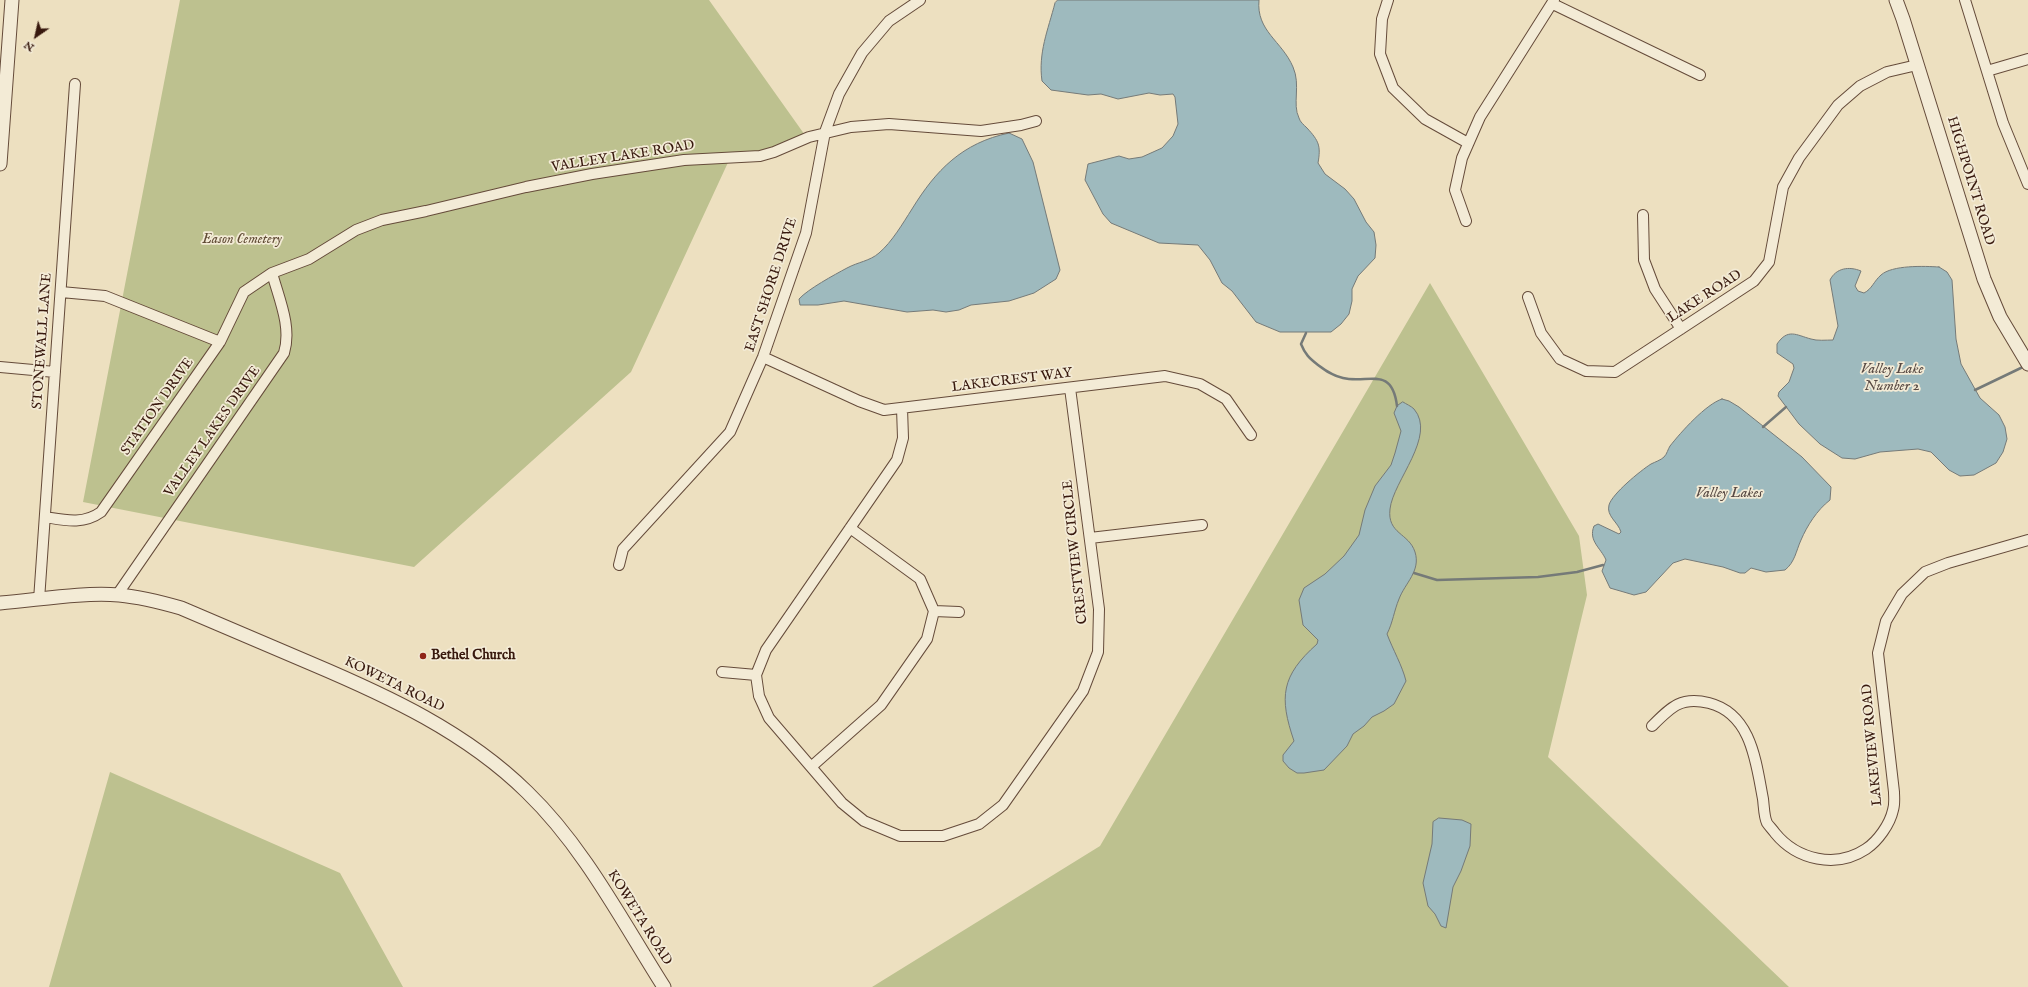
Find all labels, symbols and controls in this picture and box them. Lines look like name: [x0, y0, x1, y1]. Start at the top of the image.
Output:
north arrow: [16, 16, 56, 56]
text: N: [21, 37, 37, 54]
street label: HIGHPOINT ROAD: [1942, 114, 1998, 248]
street label: VALLEY LAKE ROAD: [550, 137, 696, 177]
street label: EAST SHORE DRIVE: [742, 216, 802, 354]
park label: Eason Cemetery: [202, 232, 282, 248]
street label: LAKE ROAD: [1665, 267, 1745, 327]
street label: STONEWALL LANE: [30, 272, 56, 410]
street label: STATION DRIVE: [118, 355, 198, 459]
water label: Valley Lake Number 2: [1861, 361, 1923, 396]
street label: VALLEY LAKES DRIVE: [161, 363, 265, 501]
street label: LAKECREST WAY: [951, 365, 1073, 397]
street label: CRESTVIEW CIRCLE: [1060, 479, 1092, 625]
water label: Valley Lakes: [1695, 485, 1763, 503]
place label: Bethel Church: [431, 648, 515, 664]
marker: Bethel Church: [418, 651, 428, 661]
street label: KOWETA ROAD: [341, 654, 447, 716]
street label: LAKEVIEW ROAD: [1859, 683, 1887, 807]
street label: KOWETA ROAD: [603, 867, 675, 969]

